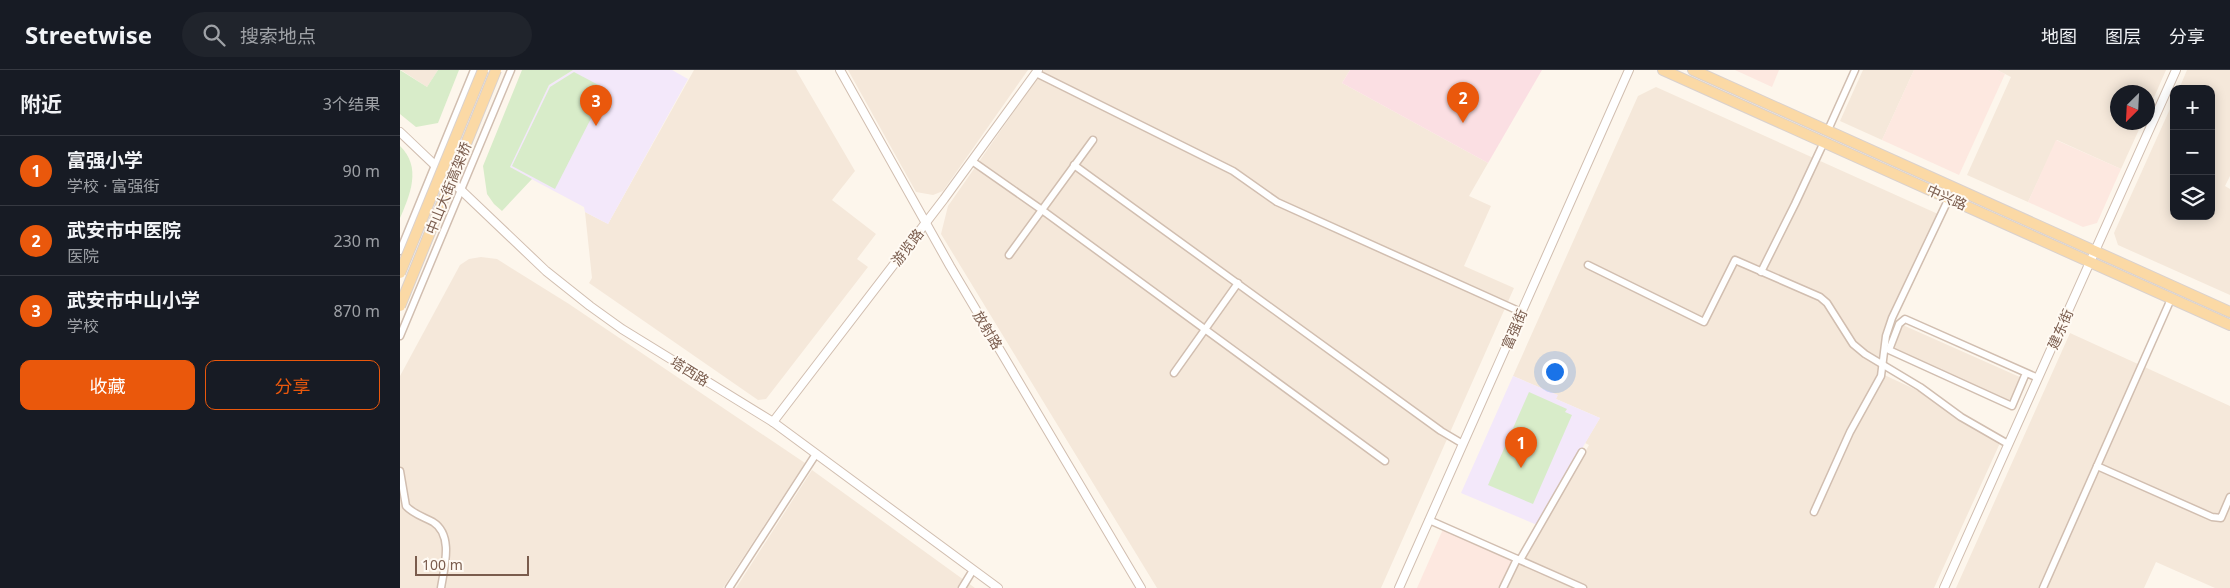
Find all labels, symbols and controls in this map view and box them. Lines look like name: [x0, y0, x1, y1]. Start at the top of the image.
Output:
search box: [182, 12, 532, 57]
text: Streetwise: [25, 18, 152, 51]
icon: search: [200, 21, 228, 49]
text: 搜索地点: [240, 23, 316, 49]
text: 地图: [2041, 24, 2077, 48]
text: 图层: [2105, 24, 2141, 48]
text: 分享: [2169, 24, 2205, 48]
pin: 2: [1447, 82, 1479, 123]
pin: 3: [580, 85, 612, 126]
north arrow: [2110, 85, 2155, 130]
map controls: [2170, 85, 2215, 220]
button: +: [2170, 85, 2215, 130]
text: 附近: [20, 90, 62, 118]
text: 3个结果: [323, 93, 380, 115]
button: −: [2170, 130, 2215, 175]
street label: 中山大街高架桥: [421, 139, 475, 237]
text: 富强小学: [67, 147, 143, 173]
text: 1: [31, 160, 41, 182]
text: 90 m: [343, 160, 380, 182]
text: 学校 · 富强街: [67, 175, 160, 197]
button: layers: [2170, 175, 2215, 220]
street label: 中兴路: [1924, 180, 1970, 214]
text: 武安市中医院: [67, 217, 181, 243]
street label: 游览路: [887, 225, 927, 269]
text: 2: [31, 230, 41, 252]
text: 230 m: [333, 230, 380, 252]
text: 医院: [67, 245, 99, 267]
text: 武安市中山小学: [67, 287, 200, 313]
text: 3: [31, 300, 41, 322]
text: 870 m: [333, 300, 380, 322]
street label: 富强街: [1497, 306, 1531, 352]
street label: 建东街: [2043, 306, 2077, 352]
street label: 放射路: [969, 307, 1007, 353]
text: 学校: [67, 315, 99, 337]
street label: 塔西路: [667, 352, 713, 390]
your location: [1542, 359, 1568, 385]
button: 收藏: [20, 360, 195, 410]
button: 分享: [205, 360, 380, 410]
pin: 1: [1505, 427, 1537, 468]
scale bar: [415, 553, 529, 576]
text: 100 m: [422, 555, 463, 574]

